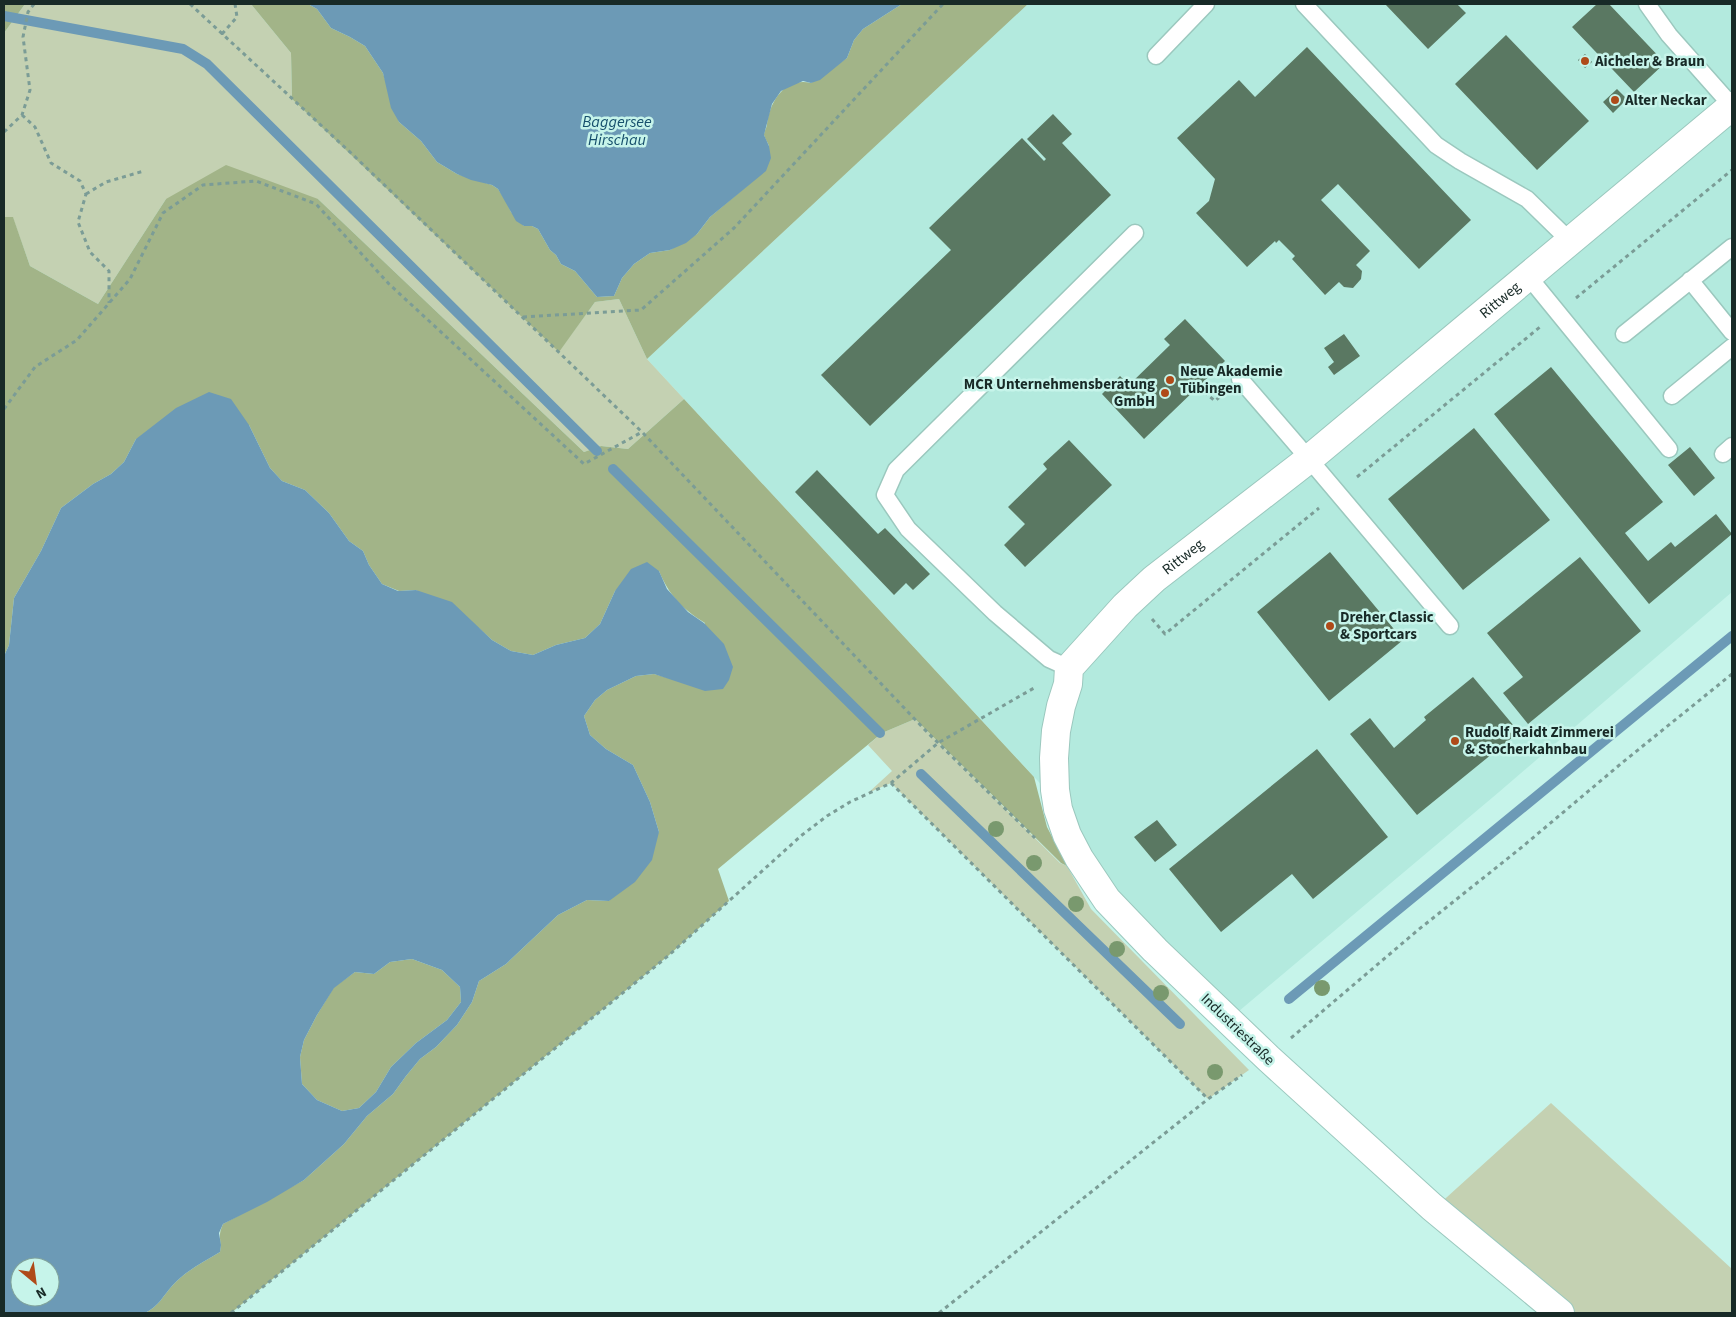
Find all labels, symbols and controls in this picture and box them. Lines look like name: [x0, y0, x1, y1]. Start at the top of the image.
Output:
place label: Aicheler & Braun: [1594, 51, 1705, 72]
marker: Aicheler & Braun: [1579, 55, 1591, 67]
place label: Alter Neckar: [1624, 90, 1707, 111]
marker: Alter Neckar: [1609, 94, 1621, 106]
water label: Baggersee Hirschau: [582, 111, 652, 151]
street label: Rittweg: [1475, 277, 1526, 323]
place label: Neue Akademie Tübingen: [1180, 361, 1283, 399]
place label: MCR Unternehmensberatung GmbH: [964, 374, 1155, 412]
marker: Neue Akademie Tübingen: [1164, 374, 1176, 386]
marker: MCR Unternehmensberatung GmbH: [1159, 387, 1171, 399]
street label: Rittweg: [1158, 534, 1209, 580]
place label: Dreher Classic & Sportcars: [1340, 607, 1434, 645]
marker: Dreher Classic & Sportcars: [1324, 620, 1336, 632]
place label: Rudolf Raidt Zimmerei & Stocherkahnbau: [1465, 722, 1614, 760]
marker: Rudolf Raidt Zimmerei & Stocherkahnbau: [1449, 735, 1461, 747]
street label: Industriestraße: [1196, 989, 1279, 1070]
north arrow: [10, 1257, 60, 1307]
text: N: [32, 1281, 50, 1303]

